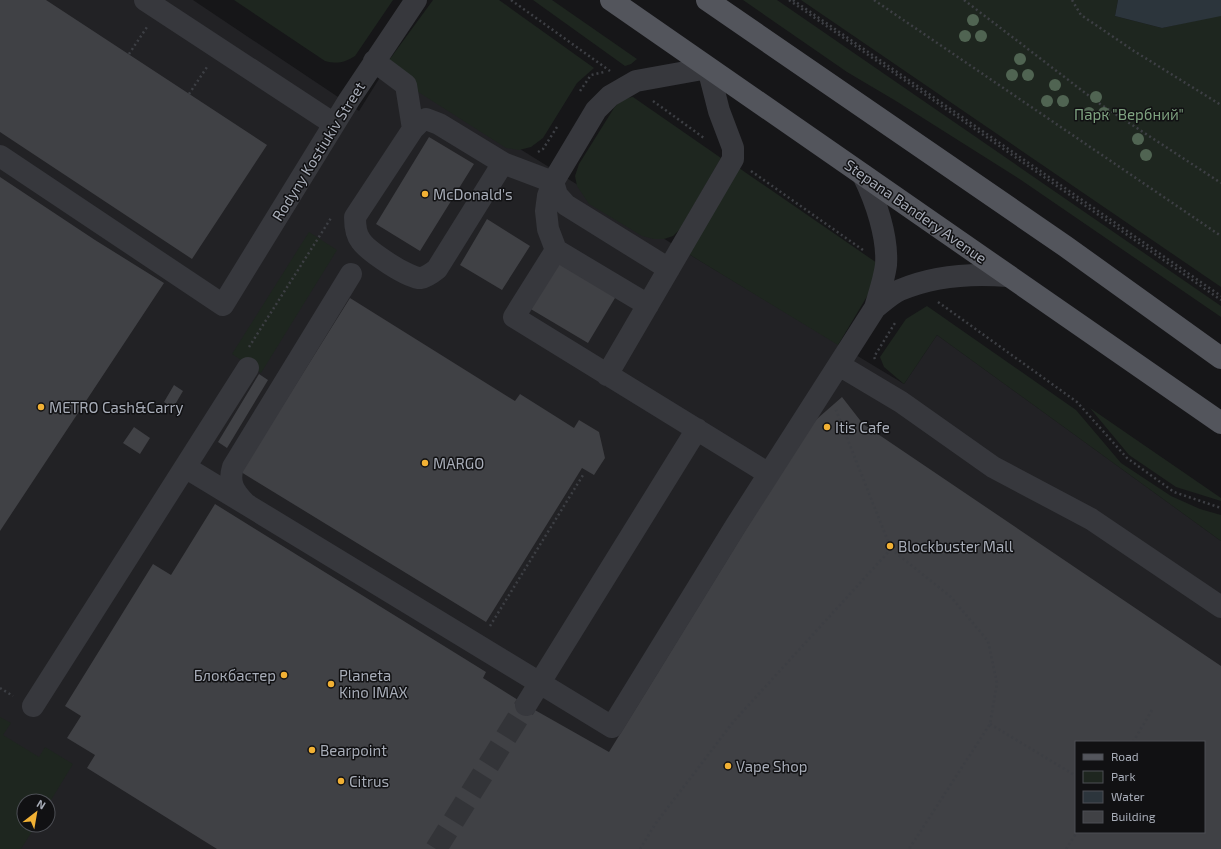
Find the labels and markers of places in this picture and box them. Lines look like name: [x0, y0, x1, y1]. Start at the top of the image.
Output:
place label: McDonald's: [433, 185, 513, 203]
marker: McDonald's: [420, 189, 430, 199]
place label: METRO Cash&Carry: [49, 398, 183, 416]
marker: METRO Cash&Carry: [36, 402, 46, 412]
place label: Itis Cafe: [835, 418, 890, 436]
marker: Itis Cafe: [822, 422, 832, 432]
place label: MARGO: [433, 454, 484, 472]
marker: MARGO: [420, 458, 430, 468]
place label: Blockbuster Mall: [898, 537, 1014, 555]
marker: Blockbuster Mall: [885, 541, 895, 551]
place label: Блокбастер: [194, 666, 276, 684]
place label: Planeta Kino IMAX: [339, 666, 408, 701]
marker: Блокбастер: [279, 670, 289, 680]
marker: Planeta Kino IMAX: [326, 679, 336, 689]
place label: Bearpoint: [320, 741, 387, 759]
marker: Bearpoint: [307, 745, 317, 755]
place label: Vape Shop: [736, 757, 807, 775]
marker: Vape Shop: [723, 761, 733, 771]
place label: Citrus: [349, 772, 389, 790]
marker: Citrus: [336, 776, 346, 786]

